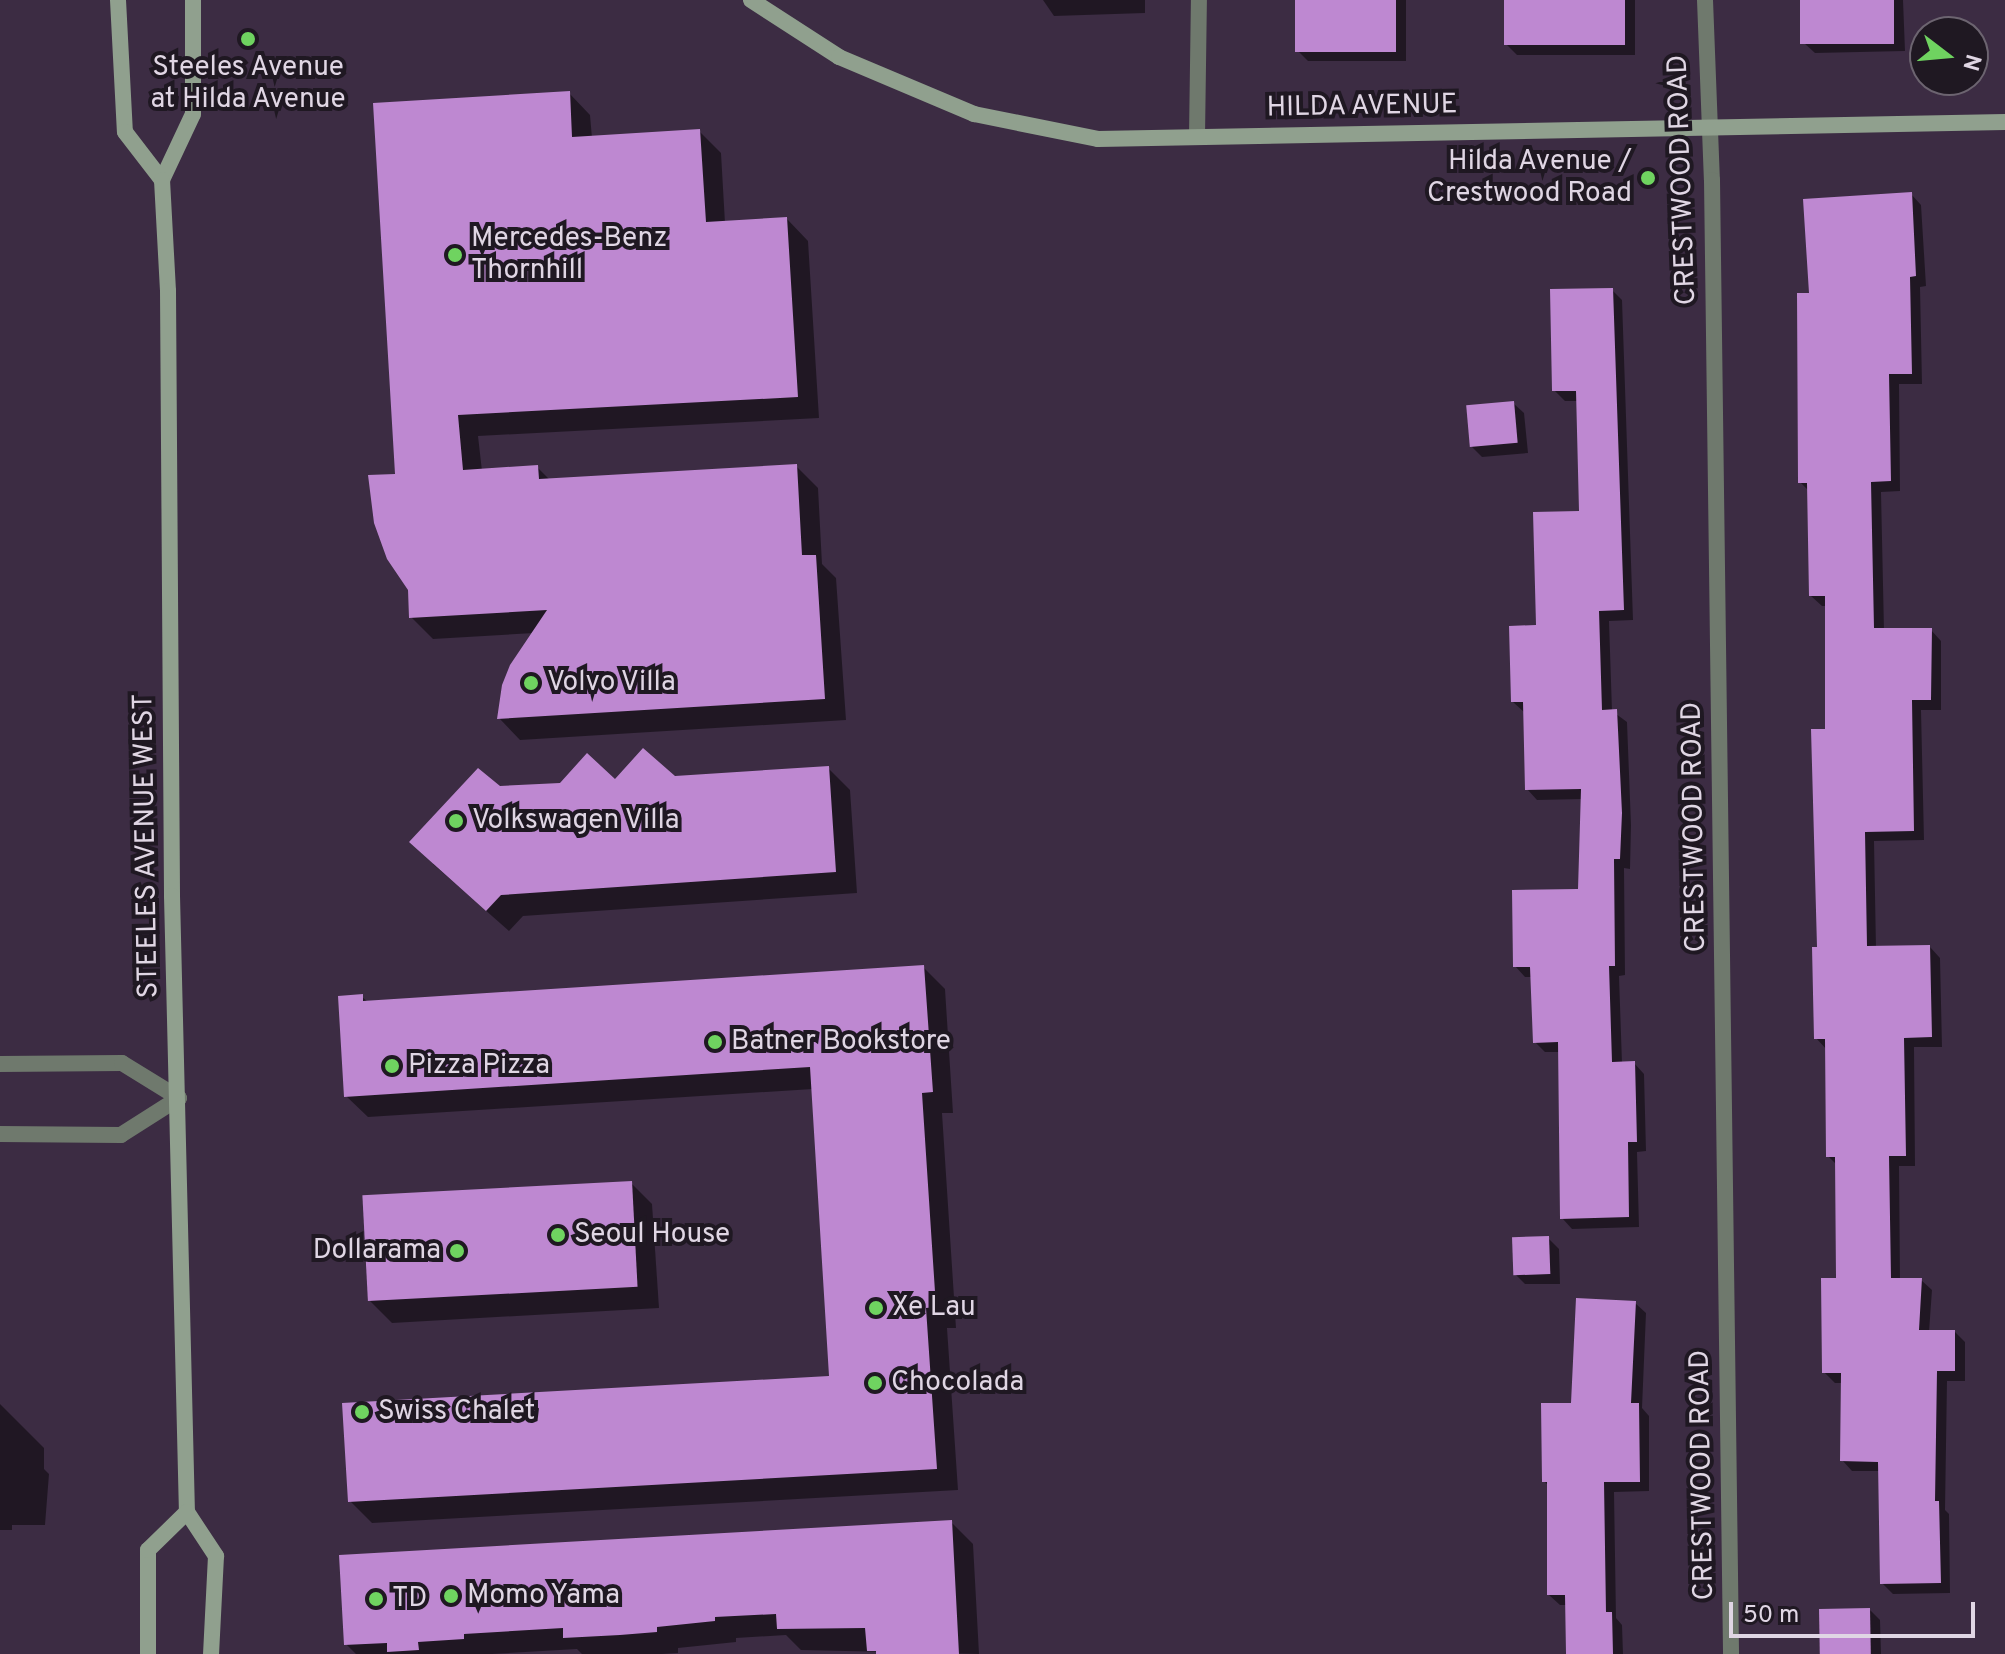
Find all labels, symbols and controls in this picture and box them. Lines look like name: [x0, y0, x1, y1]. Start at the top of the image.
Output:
north arrow: [1909, 16, 1989, 96]
marker: Steeles Avenue at Hilda Avenue: [239, 30, 257, 48]
place label: Steeles Avenue at Hilda Avenue: [150, 51, 346, 117]
text: N: [1955, 51, 1986, 74]
street label: CRESTWOOD ROAD: [1662, 54, 1704, 306]
street label: HILDA AVENUE: [1265, 89, 1459, 125]
place label: Hilda Avenue / Crestwood Road: [1427, 145, 1632, 211]
marker: Hilda Avenue / Crestwood Road: [1639, 169, 1657, 187]
place label: Mercedes-Benz Thornhill: [471, 222, 667, 288]
marker: Mercedes-Benz Thornhill: [446, 246, 464, 264]
place label: Volvo Villa: [547, 666, 677, 700]
marker: Volvo Villa: [522, 674, 540, 692]
street label: STEELES AVENUE WEST: [128, 692, 166, 1000]
street label: CRESTWOOD ROAD: [1676, 701, 1714, 953]
place label: Volkswagen Villa: [472, 804, 681, 838]
marker: Volkswagen Villa: [447, 812, 465, 830]
place label: Batner Bookstore: [731, 1025, 951, 1059]
marker: Batner Bookstore: [706, 1033, 724, 1051]
place label: Pizza Pizza: [408, 1049, 550, 1083]
marker: Pizza Pizza: [383, 1057, 401, 1075]
place label: Seoul House: [574, 1218, 730, 1252]
marker: Seoul House: [549, 1226, 567, 1244]
place label: Dollarama: [313, 1234, 441, 1268]
marker: Dollarama: [448, 1242, 466, 1260]
place label: Xe Lau: [892, 1291, 976, 1325]
marker: Xe Lau: [867, 1299, 885, 1317]
street label: CRESTWOOD ROAD: [1684, 1349, 1722, 1601]
place label: Chocolada: [891, 1366, 1024, 1400]
marker: Chocolada: [866, 1374, 884, 1392]
place label: Swiss Chalet: [378, 1395, 535, 1429]
marker: Swiss Chalet: [353, 1403, 371, 1421]
place label: Momo Yama: [467, 1579, 621, 1613]
place label: TD: [392, 1582, 427, 1616]
scale bar: [1733, 1586, 1979, 1636]
marker: Momo Yama: [442, 1587, 460, 1605]
marker: TD: [367, 1590, 385, 1608]
text: 50 m: [1743, 1601, 1799, 1631]

